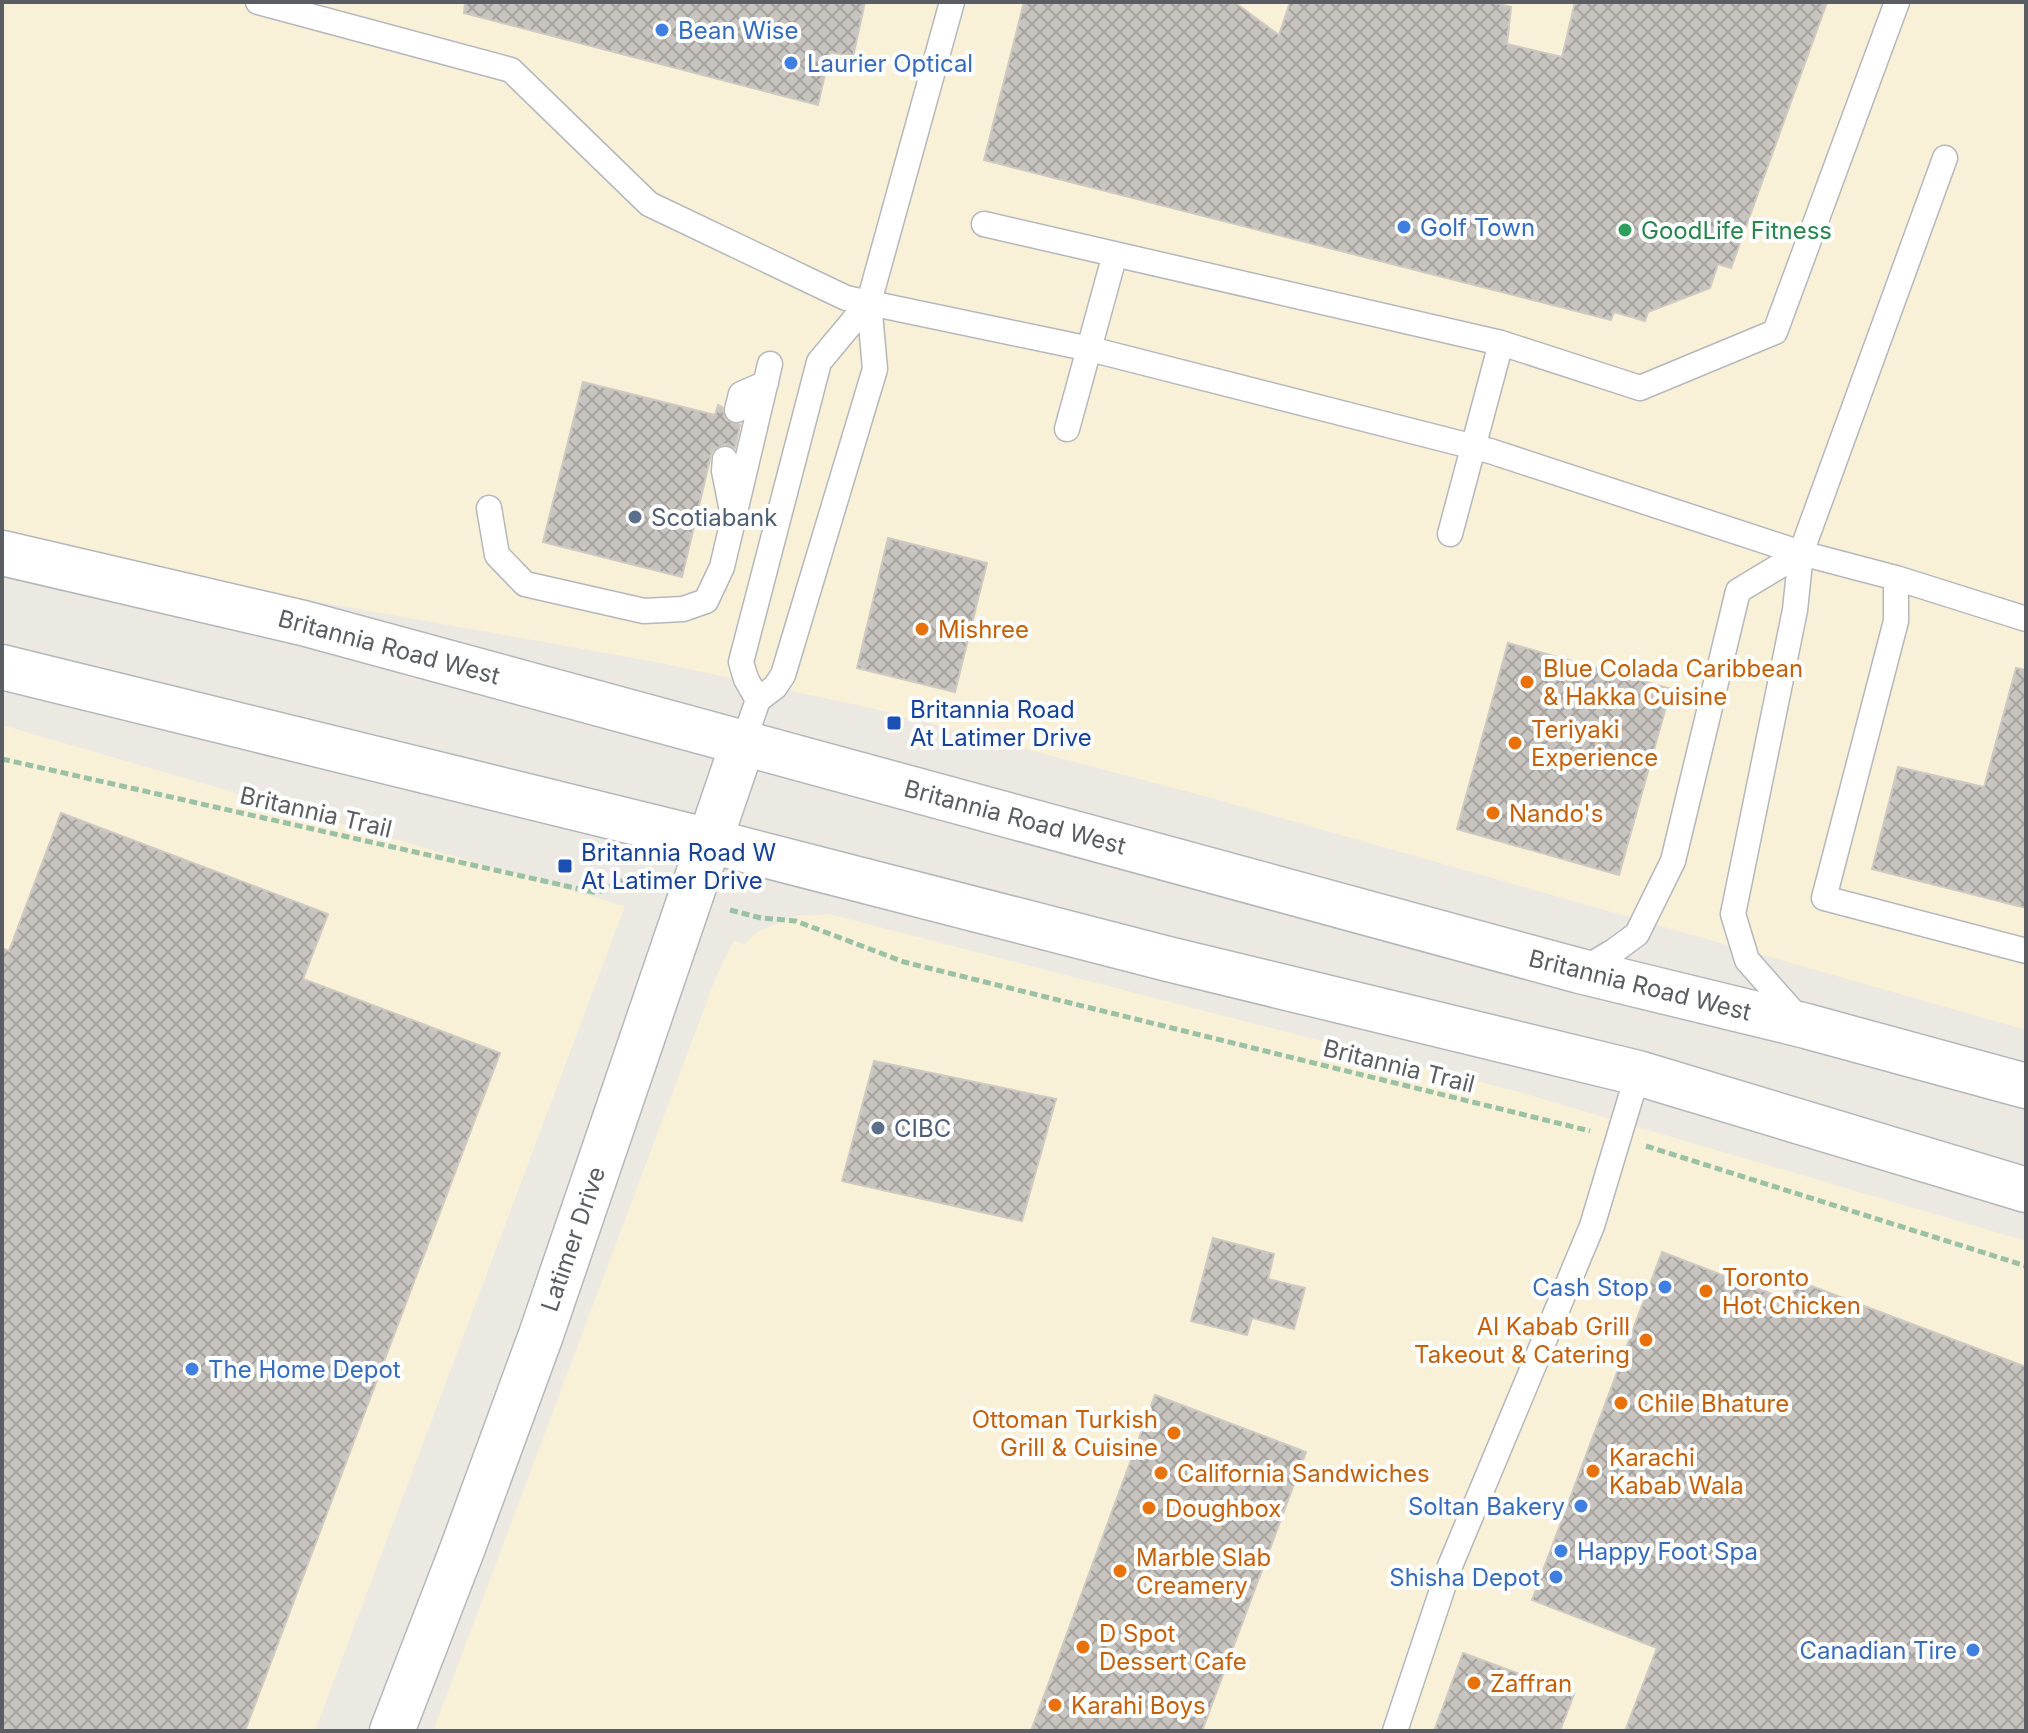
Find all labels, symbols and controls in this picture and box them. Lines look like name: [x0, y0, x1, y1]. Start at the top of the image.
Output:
place label: Bean Wise: [678, 16, 798, 45]
marker: Bean Wise: [653, 21, 671, 39]
place label: Laurier Optical: [807, 49, 973, 78]
marker: Laurier Optical: [782, 54, 800, 72]
place label: Golf Town: [1420, 213, 1535, 242]
place label: GoodLife Fitness: [1641, 216, 1832, 245]
marker: Golf Town: [1395, 218, 1413, 236]
marker: GoodLife Fitness: [1616, 221, 1634, 239]
place label: Scotiabank: [651, 503, 777, 532]
marker: Scotiabank: [626, 508, 644, 526]
street label: Britannia Road West: [275, 603, 503, 691]
place label: Mishree: [938, 615, 1029, 644]
marker: Mishree: [913, 620, 931, 638]
place label: Blue Colada Caribbean & Hakka Cuisine: [1543, 654, 1803, 711]
marker: Blue Colada Caribbean & Hakka Cuisine: [1518, 673, 1536, 691]
place label: Britannia Road At Latimer Drive: [910, 695, 1092, 752]
marker: Britannia Road At Latimer Drive: [885, 714, 903, 732]
place label: Teriyaki Experience: [1531, 715, 1658, 772]
marker: Teriyaki Experience: [1506, 734, 1524, 752]
street label: Britannia Road West: [901, 773, 1129, 861]
street label: Britannia Trail: [237, 780, 395, 844]
place label: Nando's: [1509, 799, 1603, 828]
marker: Nando's: [1484, 804, 1502, 822]
place label: Britannia Road W At Latimer Drive: [581, 838, 776, 895]
marker: Britannia Road W At Latimer Drive: [556, 857, 574, 875]
street label: Britannia Road West: [1526, 943, 1754, 1027]
street label: Britannia Trail: [1320, 1033, 1478, 1099]
place label: CIBC: [894, 1114, 951, 1143]
marker: CIBC: [869, 1119, 887, 1137]
street label: Latimer Drive: [535, 1163, 611, 1315]
place label: Toronto Hot Chicken: [1722, 1263, 1861, 1320]
place label: Cash Stop: [1532, 1273, 1649, 1302]
marker: Cash Stop: [1656, 1278, 1674, 1296]
marker: Toronto Hot Chicken: [1697, 1282, 1715, 1300]
place label: Al Kabab Grill Takeout & Catering: [1414, 1312, 1630, 1369]
marker: Al Kabab Grill Takeout & Catering: [1637, 1331, 1655, 1349]
place label: The Home Depot: [208, 1355, 401, 1384]
marker: The Home Depot: [183, 1360, 201, 1378]
place label: Chile Bhature: [1637, 1389, 1789, 1418]
marker: Chile Bhature: [1612, 1394, 1630, 1412]
place label: Ottoman Turkish Grill & Cuisine: [972, 1405, 1158, 1462]
marker: Ottoman Turkish Grill & Cuisine: [1165, 1424, 1183, 1442]
place label: Karachi Kabab Wala: [1609, 1443, 1744, 1500]
place label: California Sandwiches: [1177, 1459, 1430, 1488]
marker: Karachi Kabab Wala: [1584, 1462, 1602, 1480]
marker: California Sandwiches: [1152, 1464, 1170, 1482]
place label: Soltan Bakery: [1408, 1492, 1565, 1521]
place label: Doughbox: [1165, 1494, 1281, 1523]
marker: Soltan Bakery: [1572, 1497, 1590, 1515]
marker: Doughbox: [1140, 1499, 1158, 1517]
place label: Happy Foot Spa: [1577, 1537, 1758, 1566]
marker: Happy Foot Spa: [1552, 1542, 1570, 1560]
place label: Marble Slab Creamery: [1136, 1543, 1271, 1600]
marker: Marble Slab Creamery: [1111, 1562, 1129, 1580]
place label: Shisha Depot: [1389, 1563, 1540, 1592]
marker: Shisha Depot: [1547, 1568, 1565, 1586]
place label: D Spot Dessert Cafe: [1099, 1619, 1247, 1676]
place label: Canadian Tire: [1799, 1636, 1957, 1665]
marker: D Spot Dessert Cafe: [1074, 1638, 1092, 1656]
marker: Canadian Tire: [1964, 1641, 1982, 1659]
place label: Zaffran: [1490, 1669, 1572, 1698]
marker: Zaffran: [1465, 1674, 1483, 1692]
place label: Karahi Boys: [1071, 1691, 1206, 1720]
marker: Karahi Boys: [1046, 1696, 1064, 1714]

